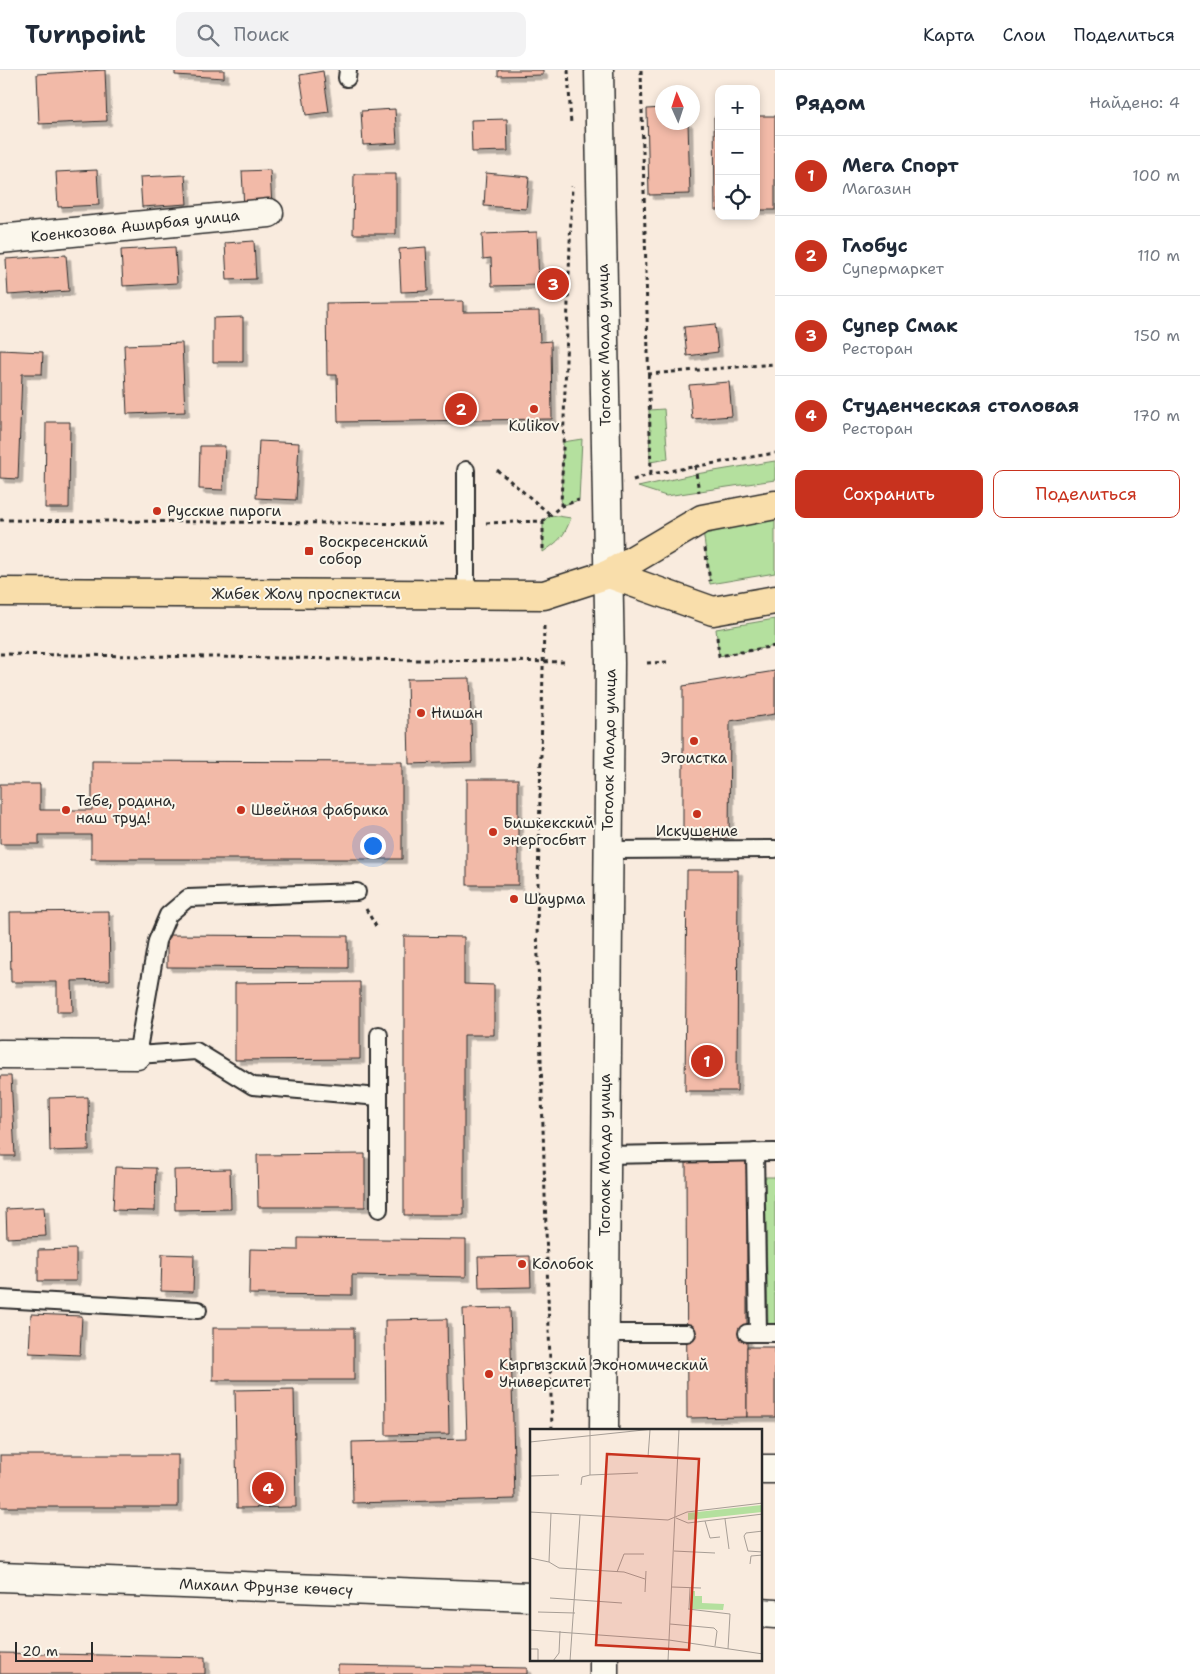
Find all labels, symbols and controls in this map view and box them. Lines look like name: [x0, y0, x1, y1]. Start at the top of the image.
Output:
search box: [176, 12, 526, 57]
text: Turnpoint: [25, 19, 146, 51]
icon: search: [194, 21, 222, 49]
text: Поиск: [234, 22, 289, 47]
text: Карта: [923, 23, 974, 47]
text: Слои: [1002, 23, 1046, 47]
text: Поделиться: [1074, 23, 1175, 47]
north arrow: [655, 85, 700, 130]
map controls: [715, 85, 760, 220]
button: +: [715, 85, 760, 130]
text: Рядом: [795, 89, 865, 117]
text: Найдено: 4: [1089, 92, 1180, 113]
button: −: [715, 130, 760, 175]
text: Мега Спорт: [842, 153, 959, 178]
text: 1: [807, 165, 815, 186]
text: 100 m: [1132, 165, 1180, 186]
button: locate: [715, 175, 760, 220]
text: Магазин: [842, 178, 911, 199]
street label: Коенкозова Аширбая улица: [30, 205, 241, 247]
text: Глобус: [842, 233, 908, 258]
text: 2: [805, 245, 817, 266]
text: 110 m: [1137, 245, 1180, 266]
text: Супермаркет: [842, 258, 944, 279]
street label: Тоголок Молдо улица: [593, 263, 615, 426]
pin: 3: [537, 265, 569, 303]
text: Супер Смак: [842, 313, 958, 338]
text: 3: [805, 325, 817, 346]
text: 150 m: [1133, 325, 1180, 346]
text: Ресторан: [842, 338, 913, 359]
pin: 2: [445, 390, 477, 428]
text: Студенческая столовая: [842, 393, 1079, 418]
marker: Kulikov: [528, 403, 540, 415]
text: 4: [805, 405, 817, 426]
text: 170 m: [1133, 405, 1180, 426]
place label: Kulikov: [508, 416, 560, 436]
text: Ресторан: [842, 418, 913, 439]
button: Сохранить: [795, 470, 983, 518]
button: Поделиться: [993, 470, 1180, 518]
place label: Русские пироги: [167, 501, 281, 521]
marker: Русские пироги: [151, 505, 163, 517]
place label: Воскресенский собор: [319, 532, 428, 569]
marker: Воскресенский собор: [303, 545, 315, 557]
street label: Жибек Жолу проспектиси: [211, 584, 401, 604]
street label: Тоголок Молдо улица: [598, 668, 620, 831]
place label: Нишан: [431, 703, 483, 723]
marker: Нишан: [415, 707, 427, 719]
marker: Эгоистка: [688, 735, 700, 747]
place label: Эгоистка: [661, 748, 728, 768]
place label: Тебе, родина, наш труд!: [76, 791, 176, 828]
place label: Швейная фабрика: [251, 800, 389, 820]
marker: Тебе, родина, наш труд!: [60, 804, 72, 816]
marker: Швейная фабрика: [235, 804, 247, 816]
marker: Искушение: [691, 808, 703, 820]
place label: Бишкекский энергосбыт: [503, 813, 594, 850]
place label: Искушение: [656, 821, 738, 841]
marker: Бишкекский энергосбыт: [487, 826, 499, 838]
your location: [360, 833, 386, 859]
place label: Шаурма: [524, 889, 586, 909]
marker: Шаурма: [508, 893, 520, 905]
pin: 1: [691, 1042, 723, 1080]
street label: Тоголок Молдо улица: [595, 1073, 615, 1236]
place label: Колобок: [532, 1254, 593, 1274]
marker: Колобок: [516, 1258, 528, 1270]
place label: Кыргызский Экономический Университет: [499, 1355, 708, 1392]
marker: Кыргызский Экономический Университет: [483, 1368, 495, 1380]
inset map: [530, 1429, 762, 1662]
pin: 4: [252, 1469, 284, 1507]
street label: Михаил Фрунзе көчөсү: [179, 1574, 353, 1600]
scale bar: [15, 1639, 92, 1662]
text: 20 m: [22, 1642, 58, 1660]

